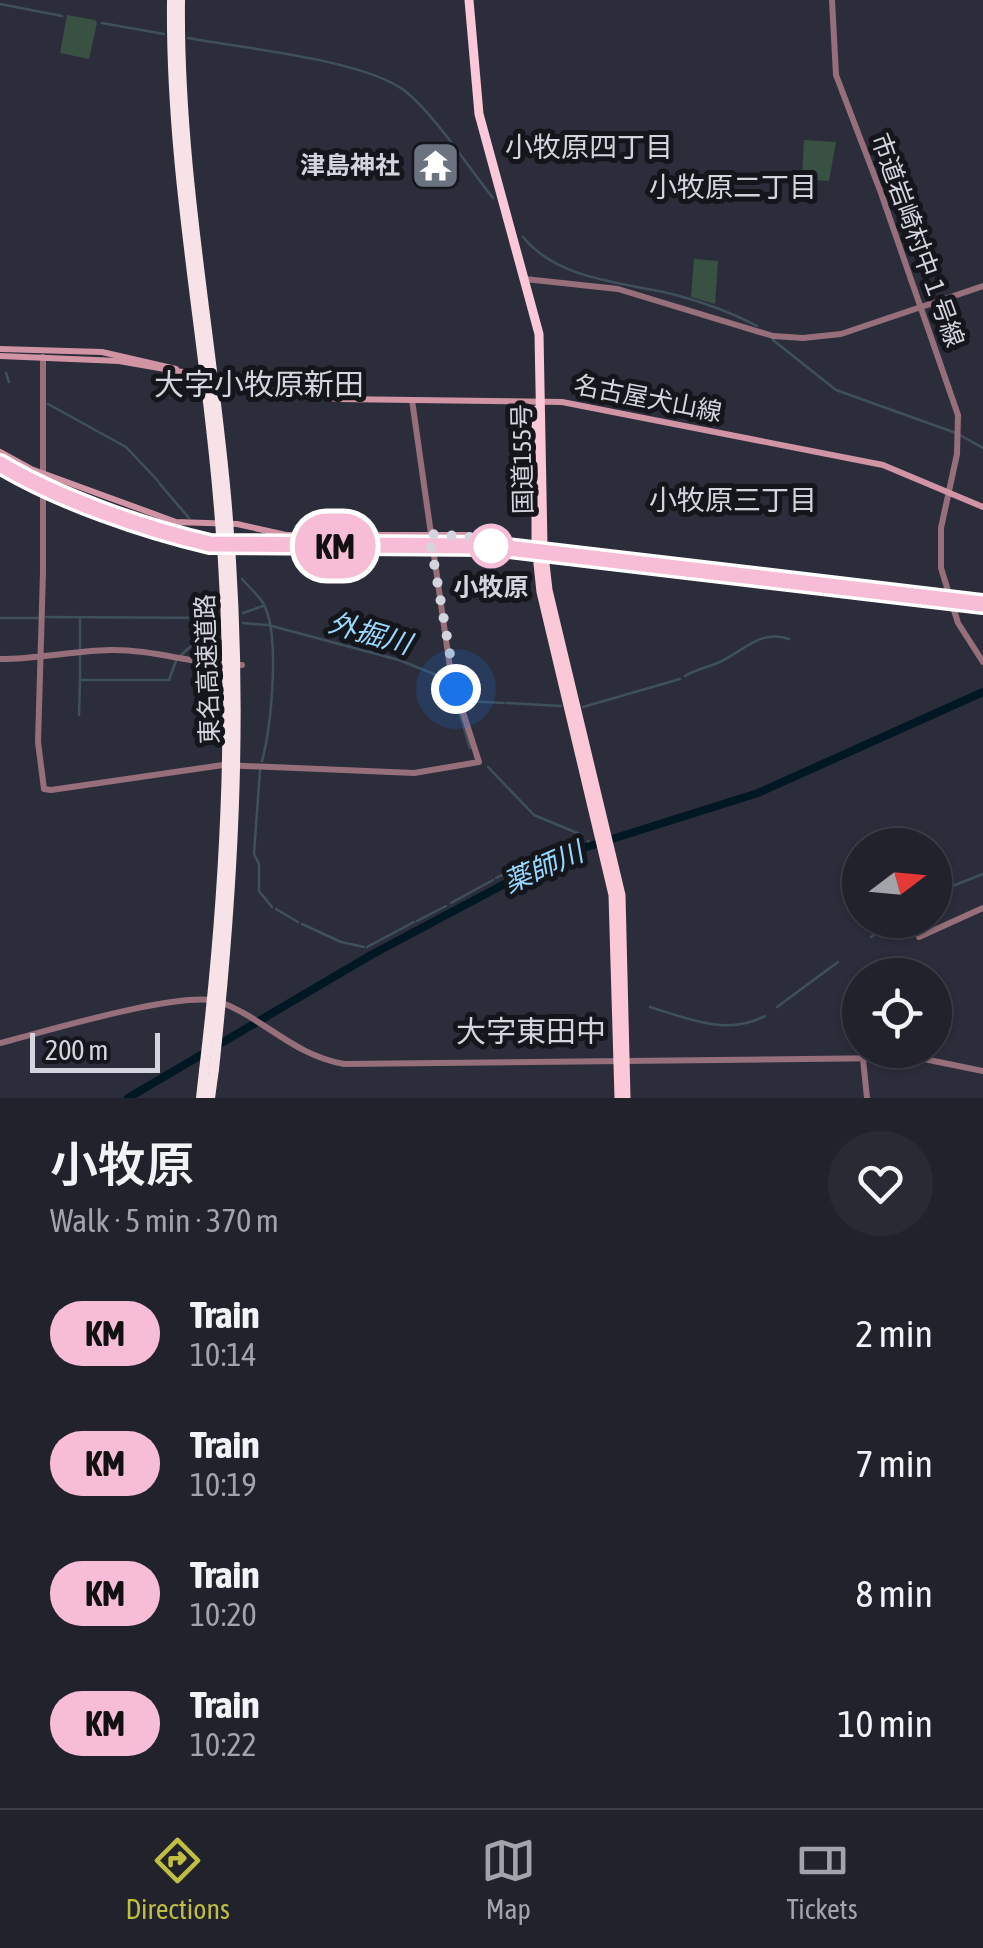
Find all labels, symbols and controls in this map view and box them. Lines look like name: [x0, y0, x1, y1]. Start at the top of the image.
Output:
street label: 市道岩崎村中１号線: [866, 129, 970, 351]
district label: 小牧原四丁目: [505, 131, 673, 163]
temple icon: 津島神社: [409, 139, 461, 191]
place label: 津島神社: [300, 151, 400, 179]
district label: 小牧原二丁目: [649, 171, 817, 203]
district label: 大字小牧原新田: [154, 367, 364, 401]
street label: 名古屋犬山線: [572, 370, 724, 426]
street label: 国道155号: [507, 404, 537, 514]
district label: 小牧原三丁目: [649, 484, 817, 516]
line badge: KM: [290, 514, 380, 578]
marker: 小牧原: [470, 525, 512, 567]
text: KM: [315, 526, 355, 566]
place label: 小牧原: [453, 573, 529, 601]
street label: 東名高速道路: [190, 594, 224, 744]
water label: 外掘川: [325, 606, 418, 661]
your location: [431, 664, 481, 714]
north arrow: [842, 828, 952, 938]
map controls: [842, 828, 952, 1068]
water label: 薬師川: [498, 834, 591, 899]
button: locate: [842, 958, 952, 1068]
district label: 大字東田中: [456, 1014, 606, 1048]
scale bar: [30, 1028, 160, 1072]
text: 200 m: [45, 1034, 108, 1066]
button: heart: [828, 1131, 933, 1236]
text: 小牧原: [50, 1137, 194, 1192]
text: Walk · 5 min · 370 m: [50, 1202, 279, 1239]
text: Train: [190, 1293, 260, 1336]
text: 2 min: [855, 1312, 933, 1355]
text: KM: [85, 1313, 125, 1353]
text: 10:14: [190, 1336, 257, 1373]
text: Train: [190, 1423, 260, 1466]
text: 7 min: [855, 1442, 933, 1485]
text: KM: [85, 1443, 125, 1483]
text: 10:19: [190, 1466, 257, 1503]
text: Train: [190, 1553, 260, 1596]
text: 8 min: [855, 1572, 933, 1615]
text: KM: [85, 1573, 125, 1613]
text: 10:20: [190, 1596, 257, 1633]
text: Train: [190, 1683, 260, 1726]
text: 10 min: [838, 1702, 933, 1745]
text: KM: [85, 1703, 125, 1743]
text: 10:22: [190, 1726, 257, 1763]
tab: Directions: [125, 1833, 230, 1925]
tab: Map: [481, 1833, 536, 1925]
tab: Tickets: [787, 1833, 858, 1925]

